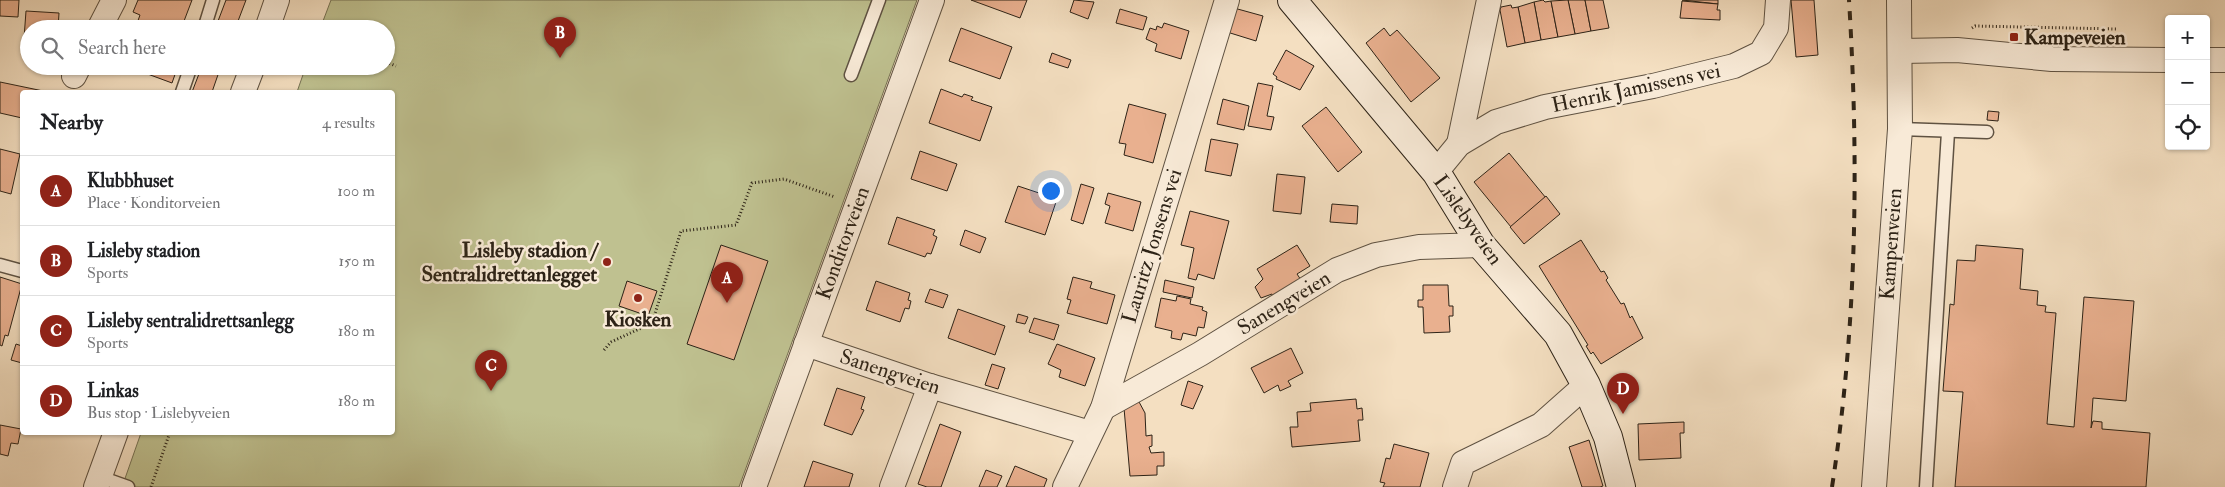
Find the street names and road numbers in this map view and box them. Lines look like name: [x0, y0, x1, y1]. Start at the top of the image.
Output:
street label: Henrik Jamissens vei: [1549, 57, 1723, 119]
street label: Lauritz Jonsens vei: [1116, 165, 1188, 326]
street label: Lislebyveien: [1427, 170, 1509, 271]
street label: Konditorveien: [810, 182, 876, 303]
street label: Kampenveien: [1874, 187, 1908, 301]
street label: Sanengveien: [1232, 265, 1336, 341]
street label: Sanengveien: [836, 343, 944, 401]

